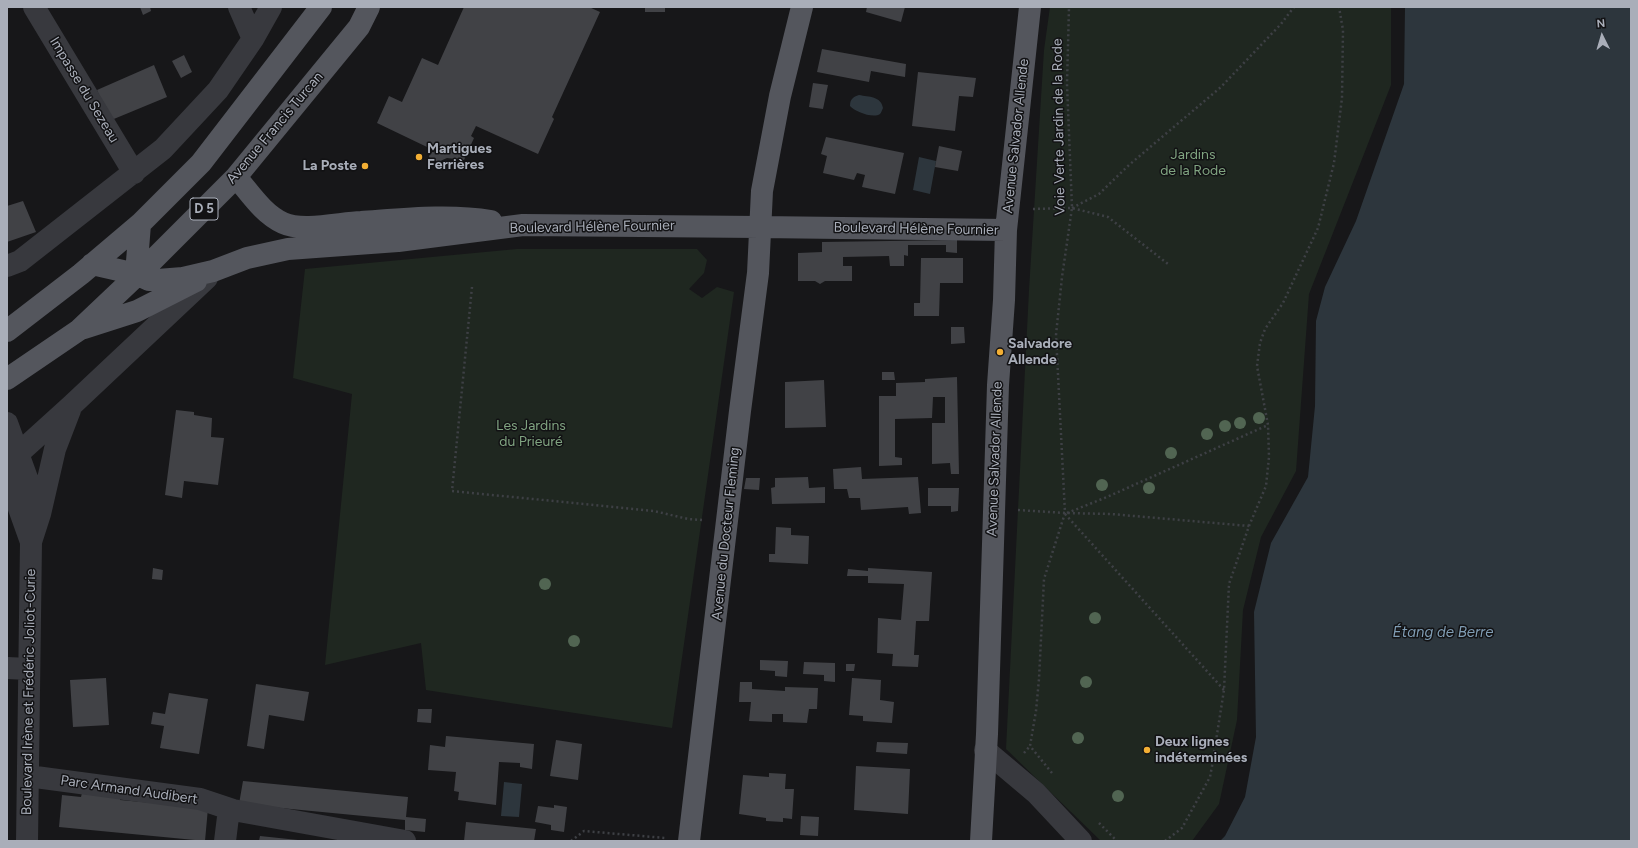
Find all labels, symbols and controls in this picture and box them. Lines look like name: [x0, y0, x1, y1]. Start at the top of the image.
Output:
north arrow: [1582, 16, 1622, 56]
text: N: [1596, 17, 1606, 30]
street label: Impasse du Sezeau: [46, 34, 122, 146]
street label: Voie Verte Jardin de la Rode: [1049, 38, 1069, 216]
street label: Avenue Salvador Allende: [1000, 58, 1032, 214]
street label: Avenue Francis Turcan: [223, 69, 327, 187]
place label: Martigues Ferrières: [427, 141, 492, 174]
park label: Jardins de la Rode: [1160, 147, 1226, 180]
marker: Martigues Ferrières: [414, 152, 424, 162]
place label: La Poste: [302, 158, 357, 174]
marker: La Poste: [360, 161, 370, 171]
road number: D 5: [190, 198, 218, 220]
street label: Boulevard Hélène Fournier: [509, 217, 675, 237]
street label: Boulevard Hélène Fournier: [833, 219, 999, 239]
place label: Salvadore Allende: [1008, 336, 1072, 368]
marker: Salvadore Allende: [995, 347, 1005, 357]
street label: Avenue Salvador Allende: [984, 381, 1006, 537]
park label: Les Jardins du Prieuré: [496, 418, 566, 450]
street label: Avenue du Docteur Fleming: [709, 447, 743, 621]
street label: Boulevard Irène et Frédéric Joliot-Curie: [18, 569, 40, 815]
water label: Étang de Berre: [1393, 624, 1493, 642]
place label: Deux lignes indéterminées: [1155, 734, 1247, 766]
marker: Deux lignes indéterminées: [1142, 745, 1152, 755]
street label: Parc Armand Audibert: [59, 772, 199, 808]

